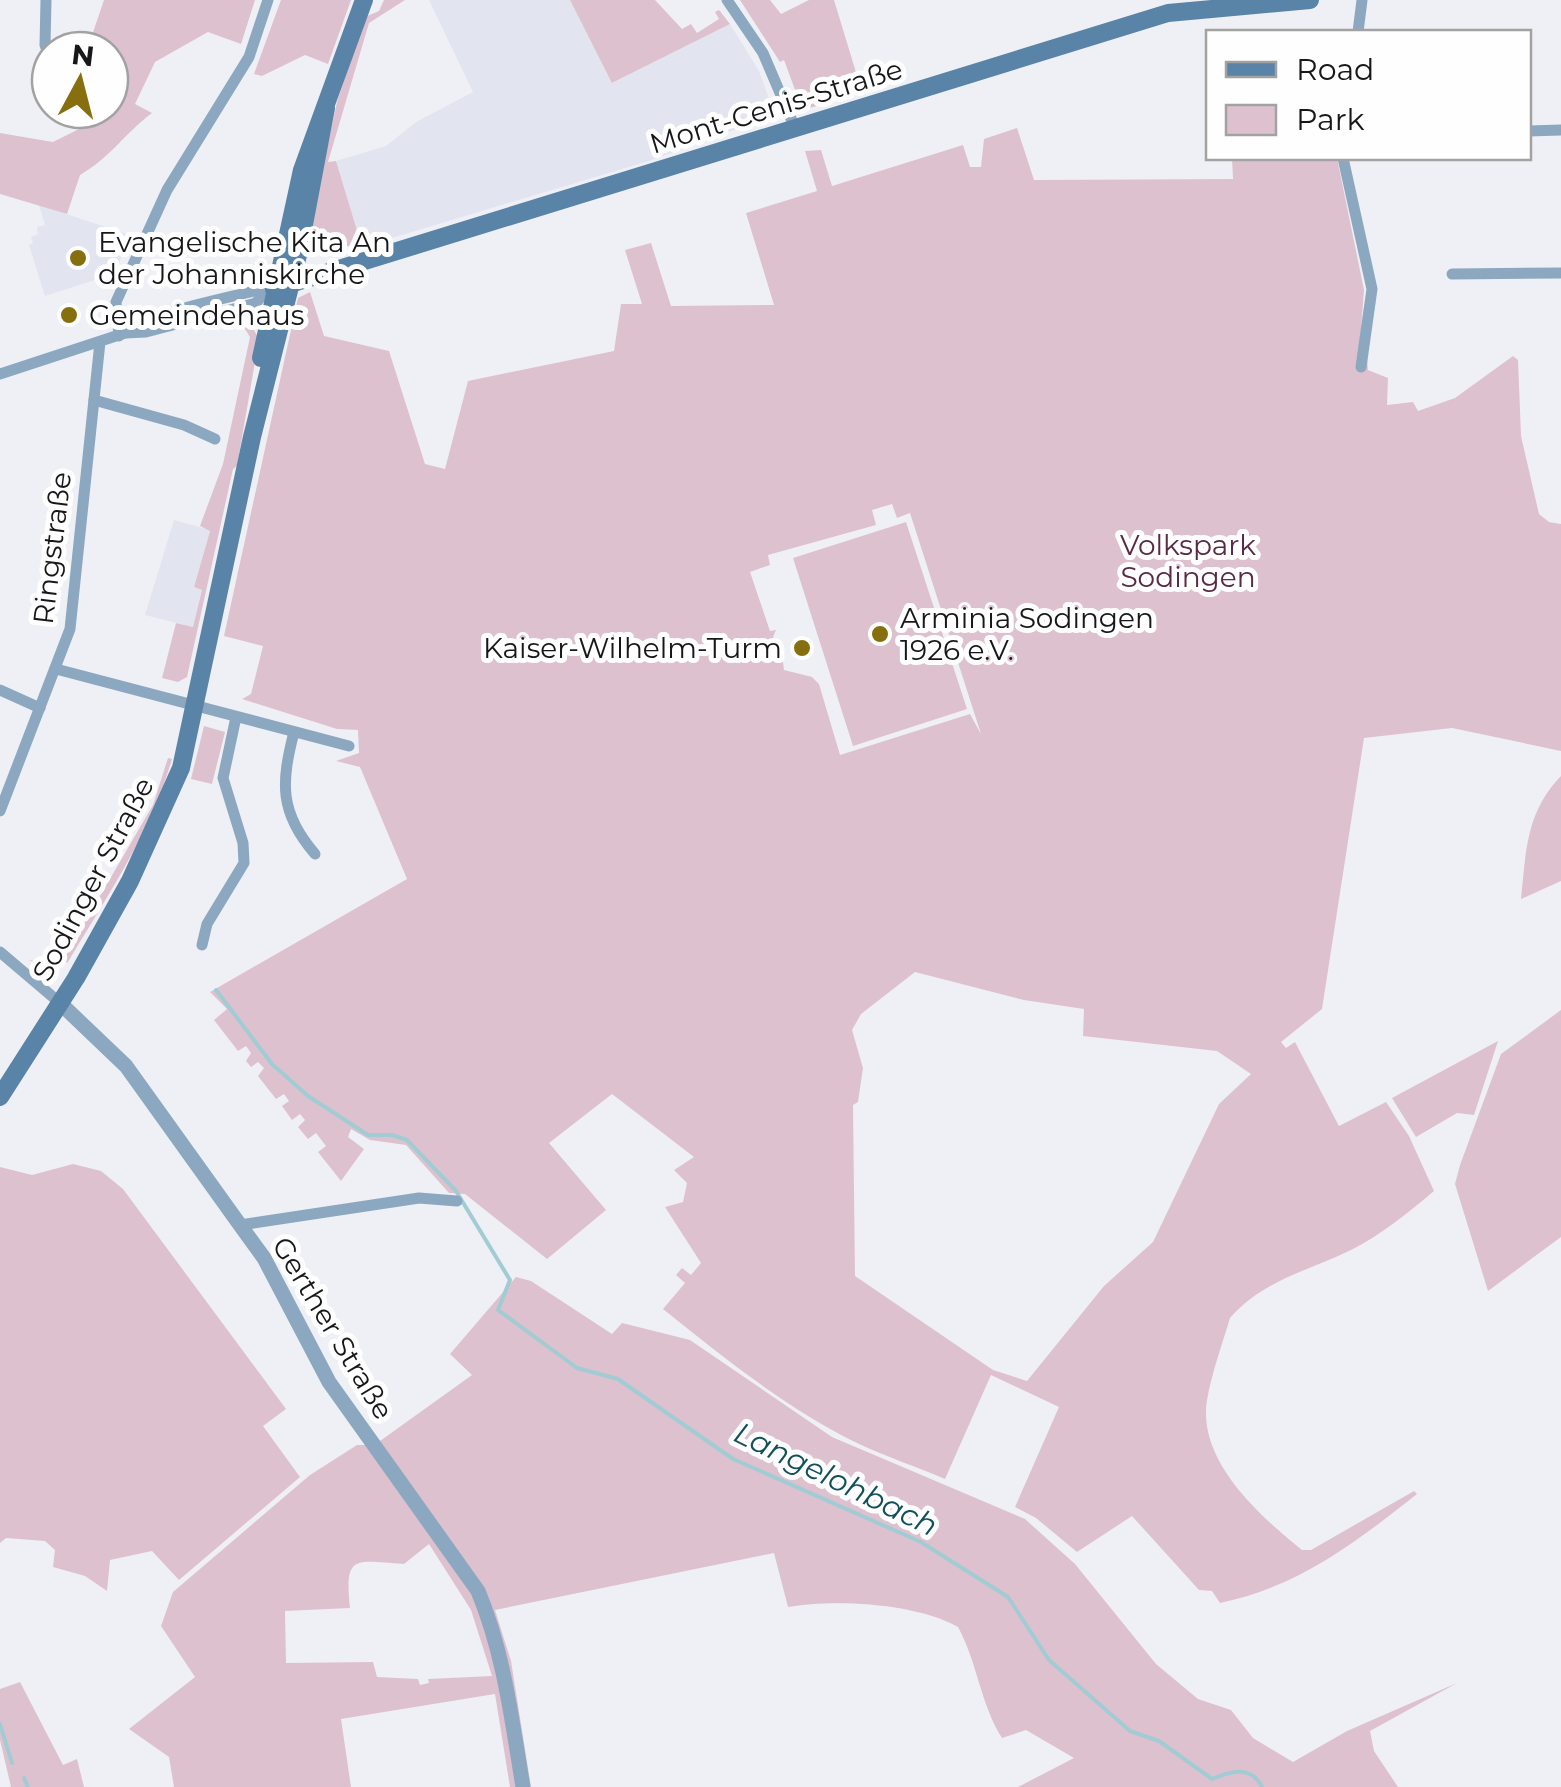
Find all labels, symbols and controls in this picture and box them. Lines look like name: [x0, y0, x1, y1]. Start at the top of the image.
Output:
north arrow: [30, 30, 130, 130]
legend: [1206, 30, 1531, 160]
text: N: [70, 37, 96, 73]
street label: Mont-Cenis-Straße: [646, 51, 906, 161]
text: Road: [1296, 51, 1374, 88]
text: Park: [1296, 101, 1365, 138]
place label: Evangelische Kita An der Johanniskirche: [98, 225, 391, 291]
marker: Evangelische Kita An der Johanniskirche: [67, 247, 89, 269]
place label: Gemeindehaus: [89, 298, 304, 332]
marker: Gemeindehaus: [58, 304, 80, 326]
street label: Ringstraße: [26, 470, 78, 626]
park label: Volkspark Sodingen: [1120, 528, 1256, 594]
place label: Arminia Sodingen 1926 e.V.: [900, 601, 1154, 667]
marker: Arminia Sodingen 1926 e.V.: [869, 623, 891, 645]
place label: Kaiser-Wilhelm-Turm: [483, 631, 782, 665]
marker: Kaiser-Wilhelm-Turm: [791, 637, 813, 659]
street label: Sodinger Straße: [25, 771, 161, 987]
street label: Gerther Straße: [265, 1231, 401, 1425]
water label: Langelohbach: [728, 1414, 944, 1544]

